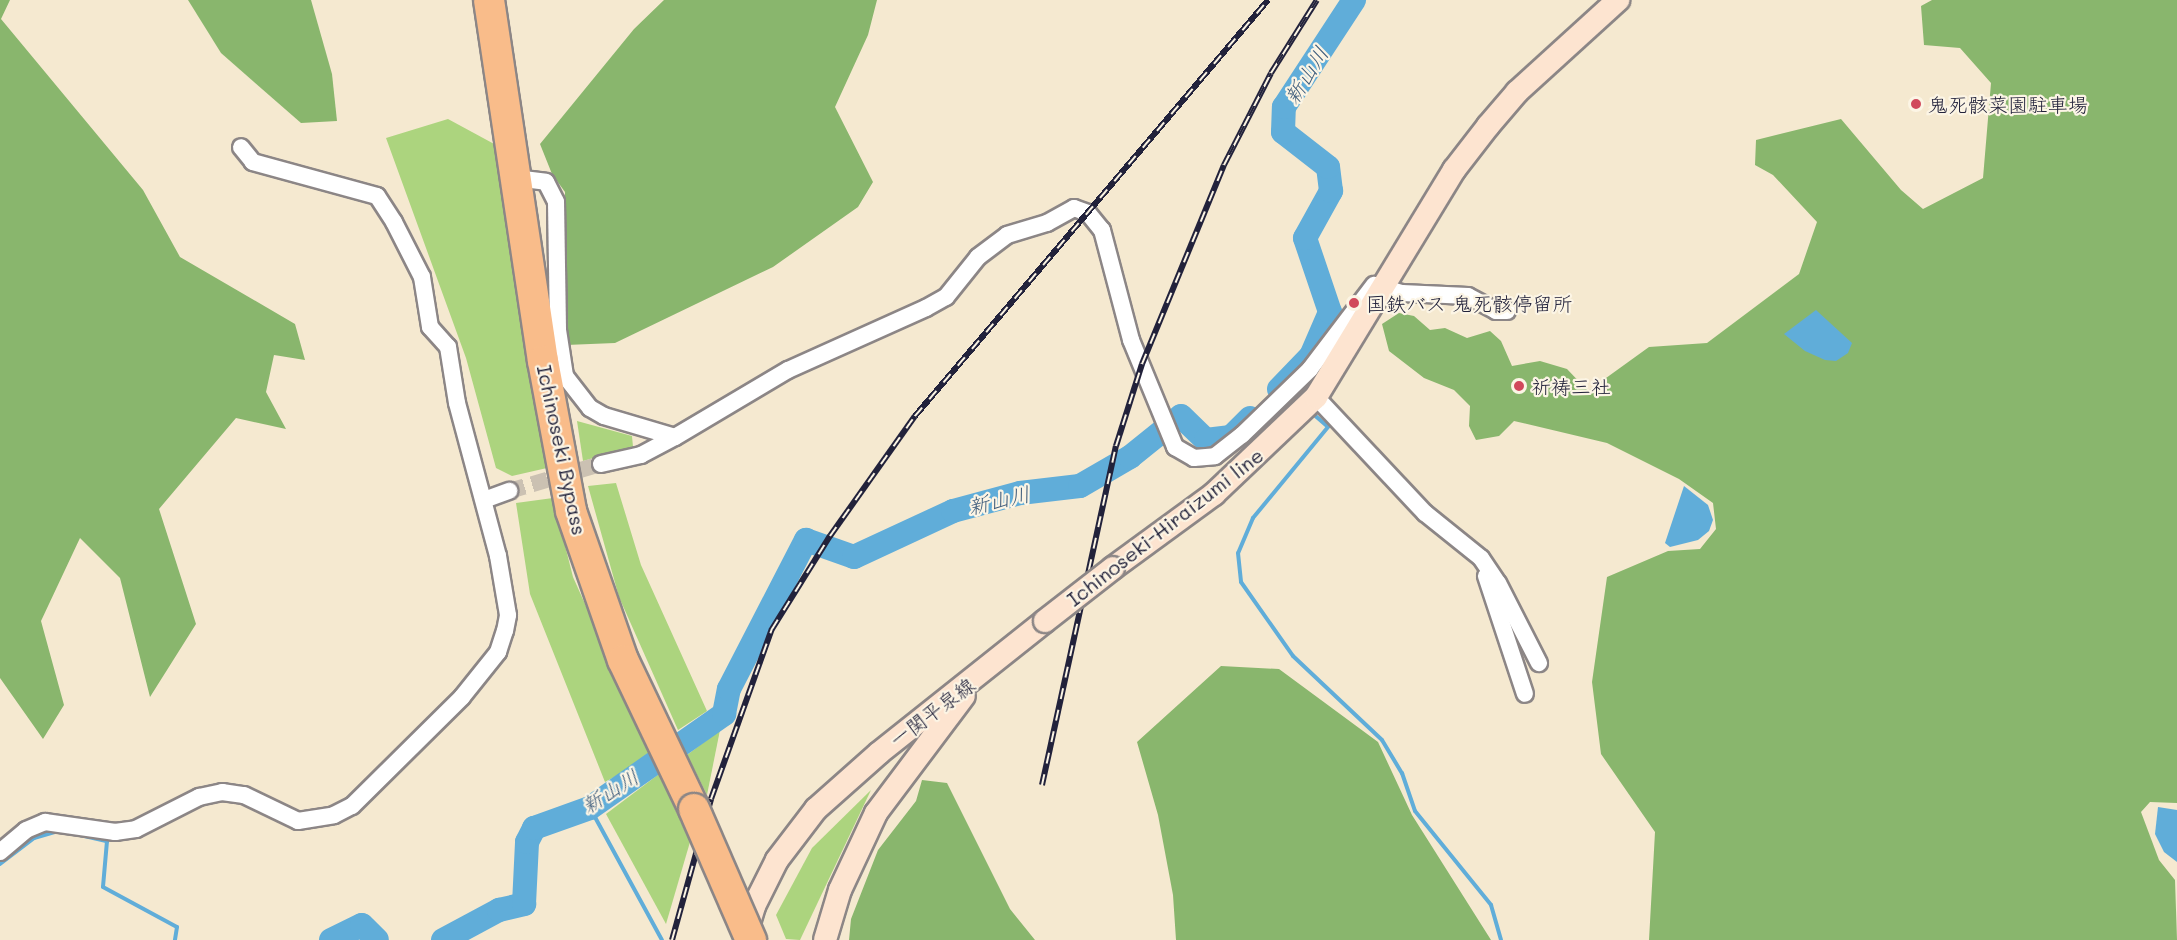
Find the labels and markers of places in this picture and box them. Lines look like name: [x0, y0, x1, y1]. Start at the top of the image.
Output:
place label: 鬼死骸菜園駐車場: [1928, 92, 2088, 116]
marker: 鬼死骸菜園駐車場: [1909, 97, 1923, 111]
place label: 国鉄バス 鬼死骸停留所: [1366, 291, 1572, 315]
marker: 国鉄バス 鬼死骸停留所: [1347, 296, 1361, 310]
place label: 祈祷三社: [1531, 374, 1611, 398]
marker: 祈祷三社: [1512, 379, 1526, 393]

